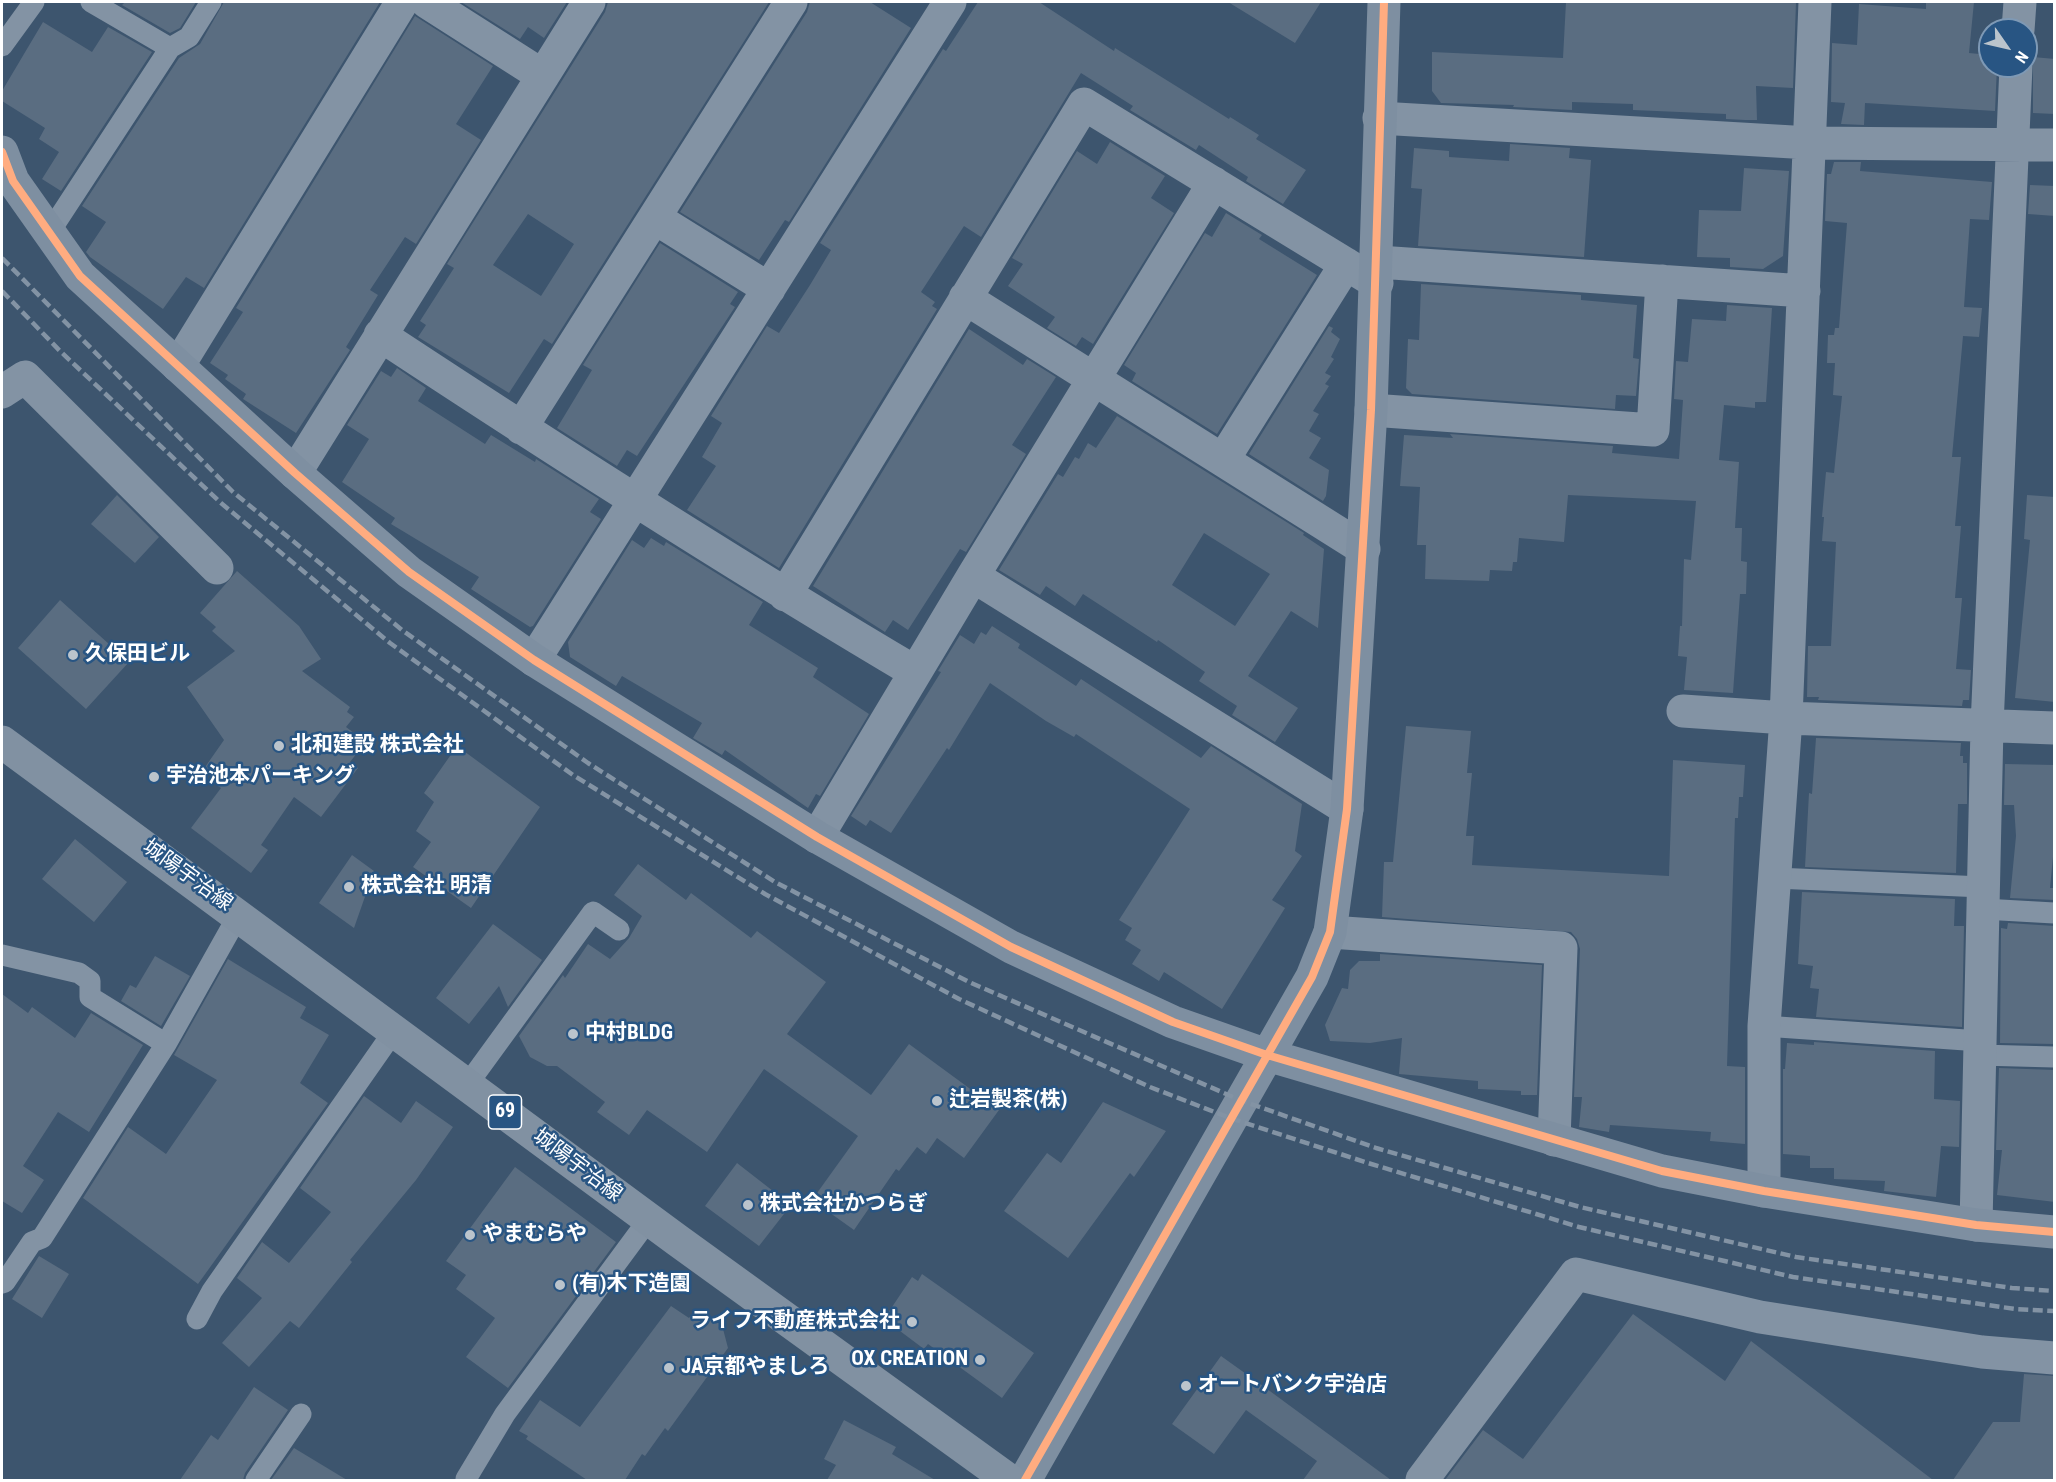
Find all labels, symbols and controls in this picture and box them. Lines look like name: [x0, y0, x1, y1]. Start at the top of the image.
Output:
north arrow: [1978, 18, 2038, 78]
text: N: [2011, 48, 2032, 67]
place label: 久保田ビル: [85, 642, 190, 668]
marker: 久保田ビル: [66, 648, 80, 662]
place label: 北和建設 株式会社: [291, 733, 464, 759]
marker: 北和建設 株式会社: [272, 739, 286, 753]
place label: 宇治池本パーキング: [166, 764, 355, 790]
marker: 宇治池本パーキング: [147, 770, 161, 784]
street label: 城陽宇治線: [137, 835, 237, 917]
place label: 株式会社 明清: [361, 874, 492, 900]
marker: 株式会社 明清: [342, 880, 356, 894]
place label: 中村BLDG: [585, 1021, 673, 1047]
marker: 中村BLDG: [566, 1027, 580, 1041]
place label: 辻岩製茶(株): [949, 1088, 1068, 1114]
marker: 辻岩製茶(株): [930, 1094, 944, 1108]
road number: 69: [488, 1095, 522, 1129]
street label: 城陽宇治線: [527, 1124, 627, 1208]
place label: 株式会社かつらぎ: [760, 1192, 928, 1218]
marker: 株式会社かつらぎ: [741, 1198, 755, 1212]
place label: やまむらや: [482, 1222, 587, 1248]
marker: やまむらや: [463, 1228, 477, 1242]
place label: (有)木下造園: [572, 1272, 691, 1298]
marker: (有)木下造園: [553, 1278, 567, 1292]
place label: ライフ不動産株式会社: [690, 1309, 900, 1335]
marker: ライフ不動産株式会社: [905, 1315, 919, 1329]
place label: OX CREATION: [851, 1347, 968, 1373]
marker: OX CREATION: [973, 1353, 987, 1367]
place label: JA京都やましろ: [681, 1355, 830, 1381]
marker: JA京都やましろ: [662, 1361, 676, 1375]
place label: オートバンク宇治店: [1198, 1373, 1387, 1399]
marker: オートバンク宇治店: [1179, 1379, 1193, 1393]

